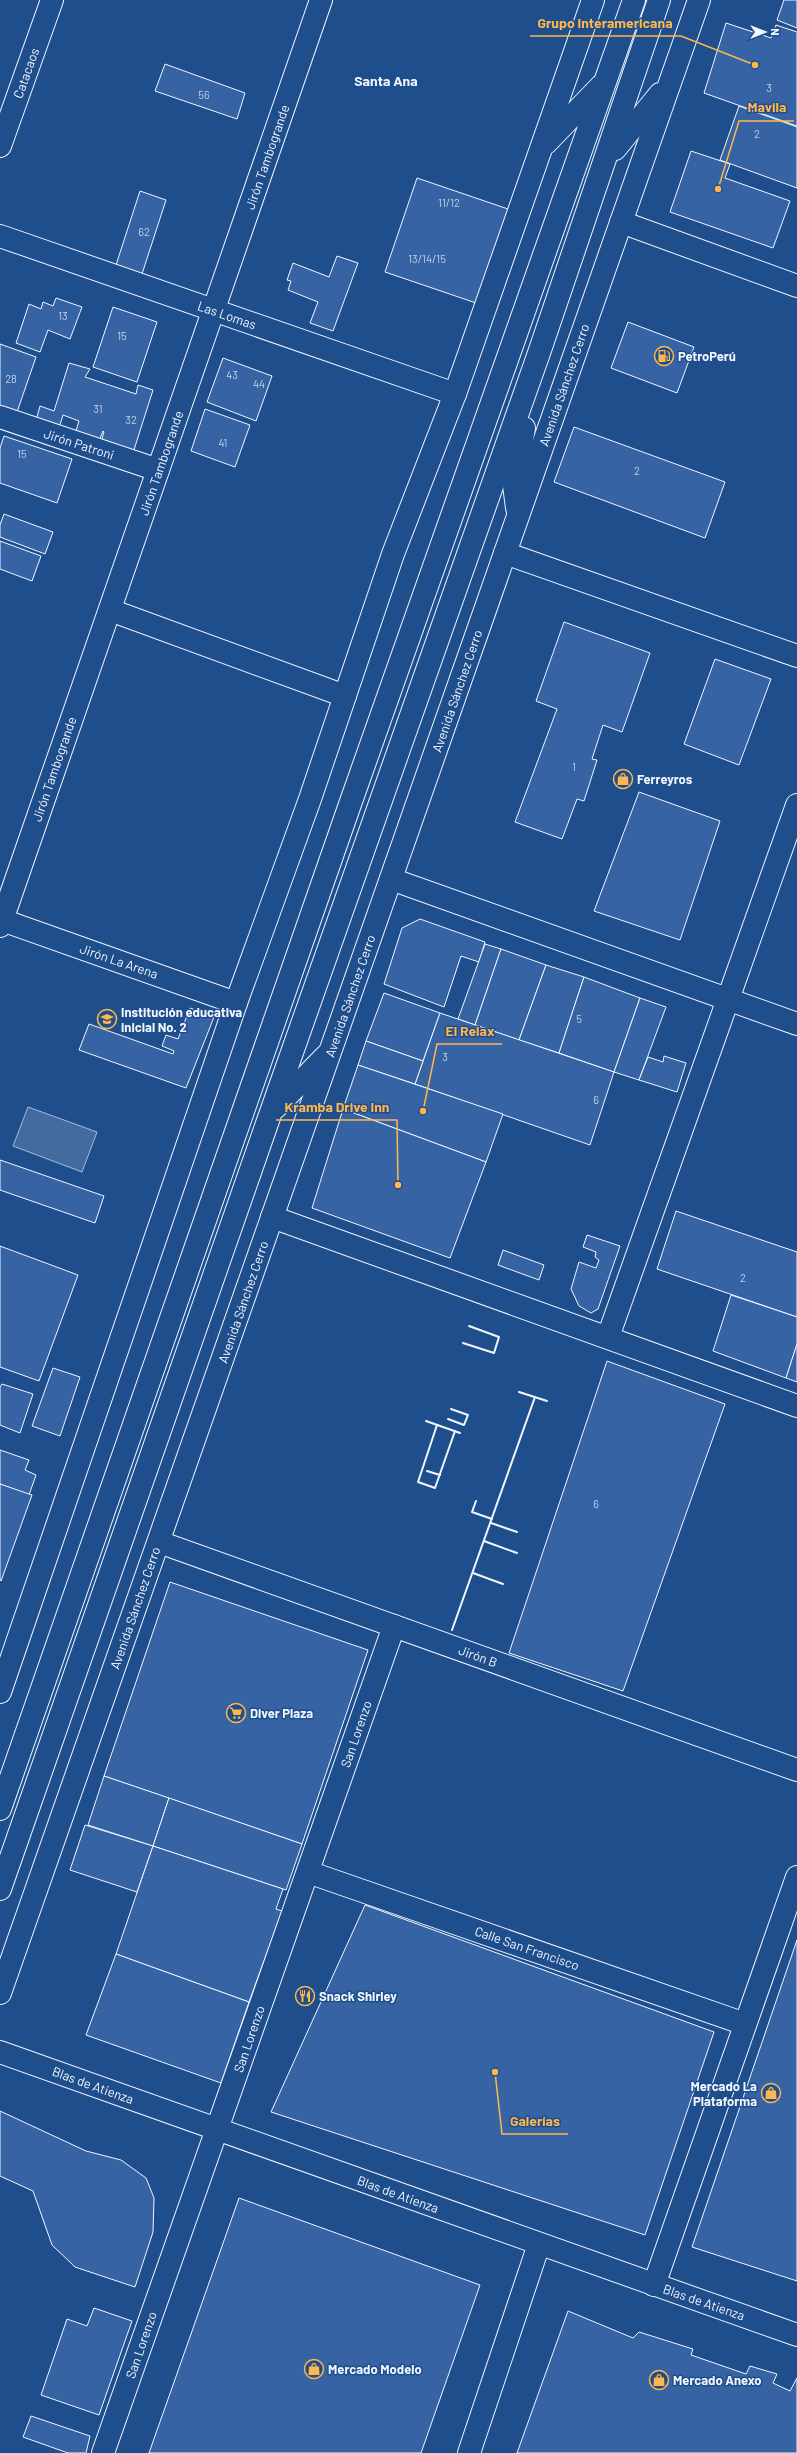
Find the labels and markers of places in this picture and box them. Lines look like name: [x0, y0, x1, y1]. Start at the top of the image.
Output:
callout: Grupo Interamericana: [530, 10, 681, 36]
callout: Mavila: [739, 95, 794, 121]
fuel station icon: PetroPerú: [653, 345, 675, 367]
place label: PetroPerú: [678, 348, 736, 364]
shop icon: Ferreyros: [612, 768, 634, 790]
place label: Ferreyros: [637, 771, 693, 787]
place label: Institución educativa inicial No. 2: [121, 1004, 242, 1035]
school or university icon: Institución educativa inicial No. 2: [96, 1008, 118, 1030]
callout: El Relax: [437, 1018, 502, 1044]
callout: Kramba Drive Inn: [276, 1094, 397, 1120]
supermarket icon: Diver Plaza: [225, 1702, 247, 1724]
place label: Diver Plaza: [250, 1705, 313, 1721]
restaurant icon: Snack Shirley: [294, 1985, 316, 2007]
place label: Snack Shirley: [319, 1988, 397, 2004]
place label: Mercado La Plataforma: [690, 2078, 757, 2109]
shop icon: Mercado La Plataforma: [760, 2082, 782, 2104]
callout: Galerías: [502, 2108, 568, 2134]
shop icon: Mercado Modelo: [303, 2358, 325, 2380]
place label: Mercado Modelo: [328, 2361, 422, 2377]
shop icon: Mercado Anexo: [648, 2369, 670, 2391]
place label: Mercado Anexo: [673, 2372, 762, 2388]

